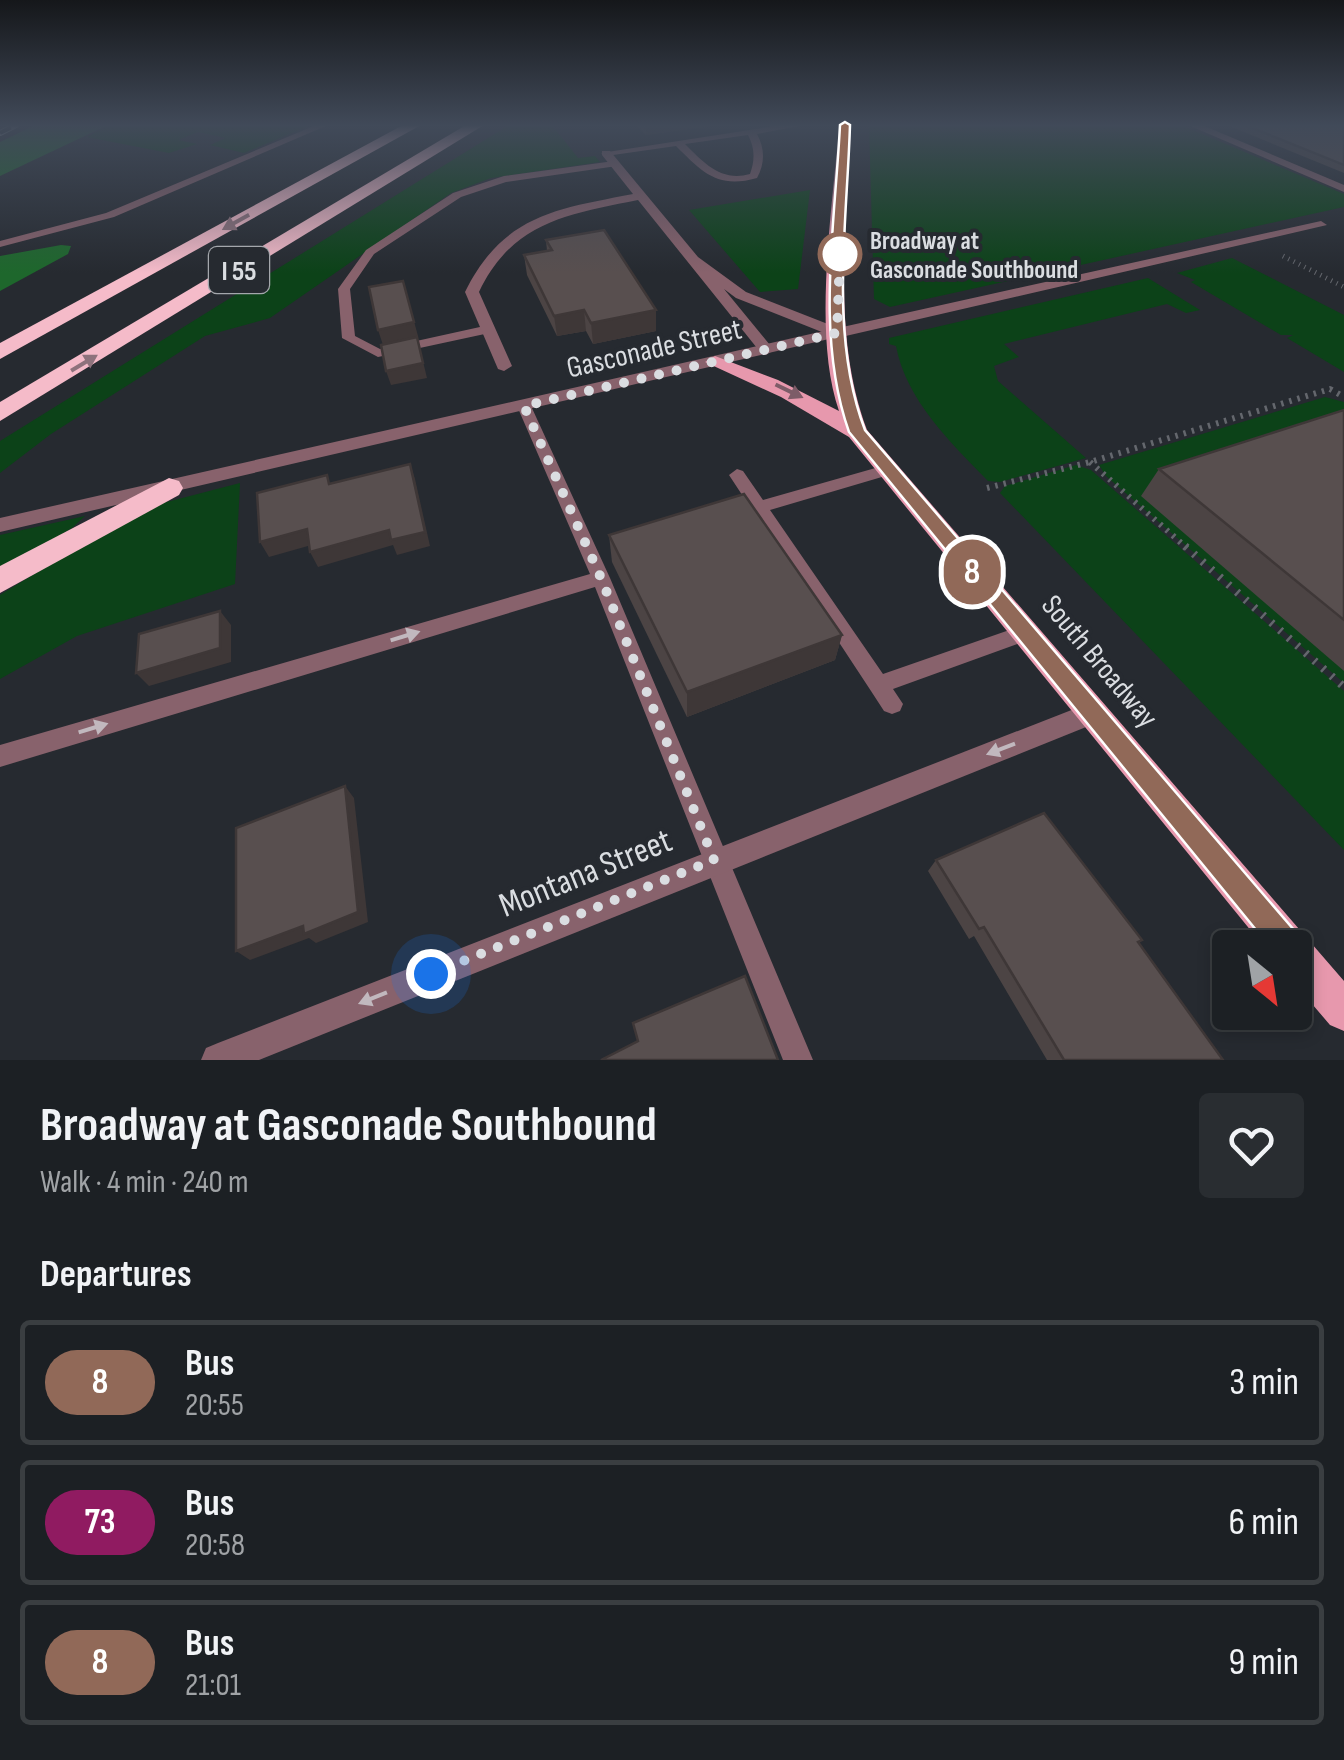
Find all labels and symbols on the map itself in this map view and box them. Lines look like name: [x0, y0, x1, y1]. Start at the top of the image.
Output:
one-way arrow: [222, 213, 250, 231]
place label: Broadway at Gasconade Southbound: [870, 226, 1078, 286]
marker: Broadway at Gasconade Southbound: [819, 233, 861, 275]
road number: I 55: [209, 247, 269, 293]
street label: Gasconade Street: [563, 311, 745, 387]
one-way arrow: [70, 355, 98, 372]
one-way arrow: [775, 382, 804, 399]
line badge: 8: [940, 540, 1004, 604]
street label: South Broadway: [1033, 588, 1165, 736]
one-way arrow: [390, 628, 421, 643]
one-way arrow: [79, 720, 109, 735]
one-way arrow: [985, 741, 1015, 757]
street label: Montana Street: [493, 819, 678, 927]
north arrow: [1212, 930, 1312, 1030]
your location: [406, 949, 456, 999]
one-way arrow: [358, 990, 388, 1006]

